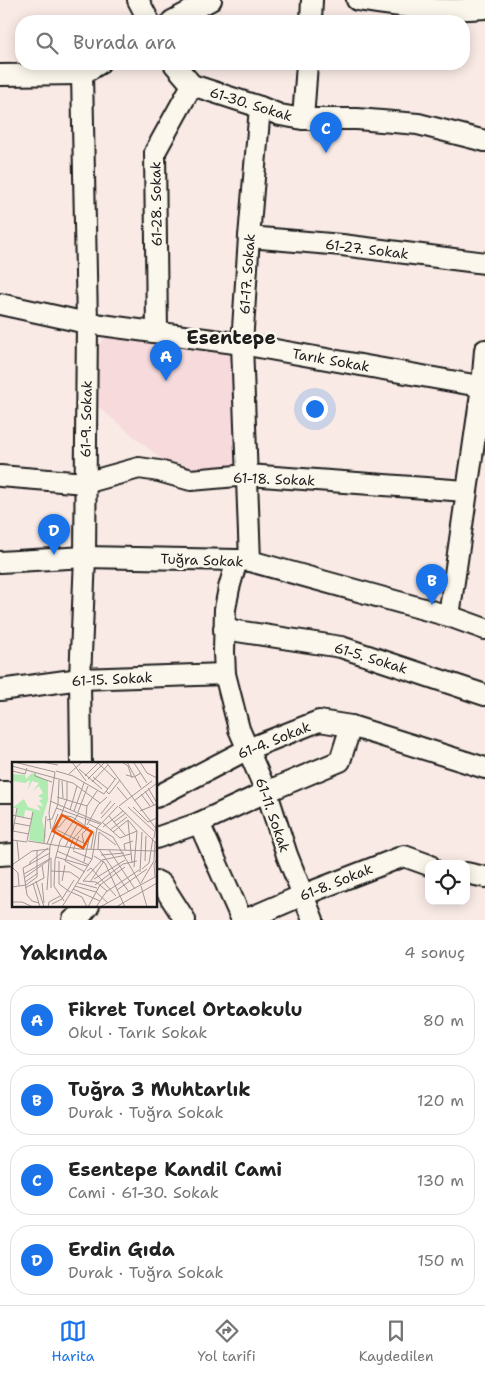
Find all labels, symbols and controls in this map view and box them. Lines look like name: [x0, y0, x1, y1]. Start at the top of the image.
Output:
search box: [15, 15, 470, 70]
icon: search: [33, 29, 61, 57]
text: Burada ara: [73, 30, 176, 55]
street label: 61-30. Sokak: [207, 83, 295, 125]
pin: C: [310, 112, 342, 153]
street label: 61-28. Sokak: [146, 161, 166, 247]
street label: 61-17. Sokak: [235, 233, 259, 315]
street label: 61-27. Sokak: [324, 235, 410, 263]
district label: Esentepe: [186, 325, 276, 350]
pin: A: [150, 340, 182, 381]
street label: Tarık Sokak: [291, 344, 371, 376]
street label: 61-9. Sokak: [76, 380, 96, 458]
your location: [302, 396, 328, 422]
street label: 61-18. Sokak: [233, 469, 315, 489]
pin: D: [38, 514, 70, 555]
street label: Tuğra Sokak: [160, 550, 244, 570]
pin: B: [416, 564, 448, 605]
street label: 61-5. Sokak: [332, 638, 410, 678]
street label: 61-15. Sokak: [71, 668, 153, 690]
street label: 61-4. Sokak: [235, 717, 313, 763]
inset map: [12, 762, 158, 908]
street label: 61-11. Sokak: [252, 775, 294, 855]
street label: 61-8. Sokak: [297, 859, 375, 905]
map controls: [425, 860, 470, 905]
button: locate: [425, 860, 470, 905]
text: Yakında: [20, 939, 107, 967]
text: 4 sonuç: [404, 942, 465, 963]
text: Fikret Tuncel Ortaokulu: [68, 997, 303, 1022]
text: A: [31, 1010, 43, 1031]
text: 80 m: [423, 1010, 464, 1031]
text: Okul · Tarık Sokak: [68, 1022, 208, 1043]
text: Tuğra 3 Muhtarlık: [68, 1077, 251, 1102]
text: B: [32, 1090, 42, 1111]
text: 120 m: [417, 1090, 464, 1111]
text: Durak · Tuğra Sokak: [68, 1102, 224, 1123]
text: Esentepe Kandil Cami: [68, 1157, 282, 1182]
text: C: [32, 1170, 42, 1191]
text: 130 m: [417, 1170, 464, 1191]
text: Cami · 61-30. Sokak: [68, 1182, 219, 1203]
text: Erdin Gıda: [68, 1237, 175, 1262]
text: D: [31, 1250, 43, 1271]
text: 150 m: [417, 1250, 464, 1271]
text: Durak · Tuğra Sokak: [68, 1262, 224, 1283]
tab: Harita: [52, 1317, 95, 1365]
tab: Yol tarifi: [198, 1317, 256, 1365]
tab: Kaydedilen: [359, 1317, 434, 1365]

